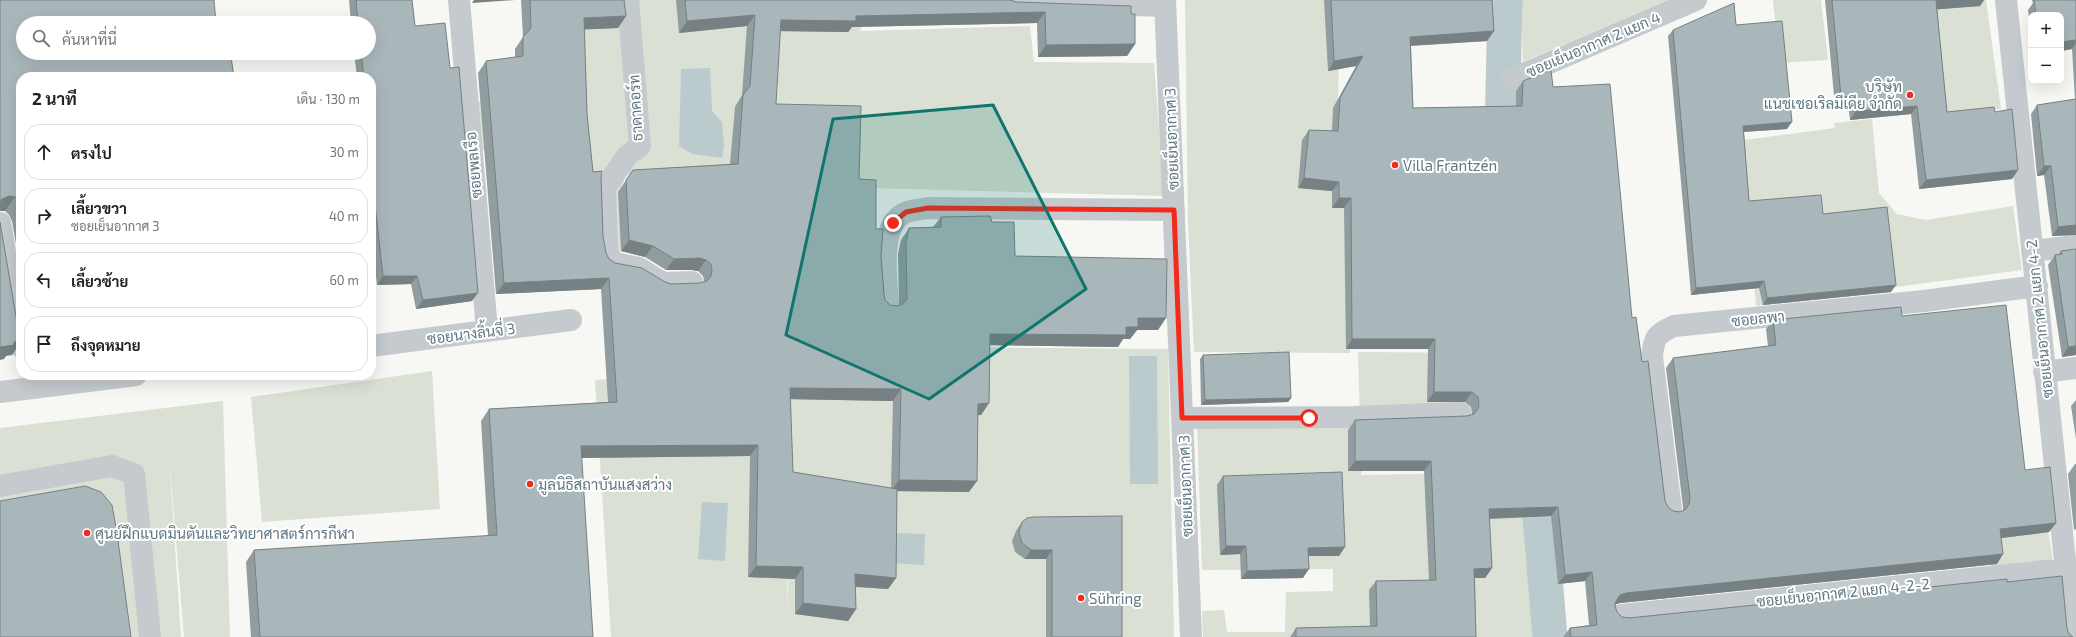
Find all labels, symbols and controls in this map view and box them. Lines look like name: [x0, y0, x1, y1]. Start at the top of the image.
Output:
street label: ซอยเย็นอากาศ 2 แยก 4: [1523, 7, 1663, 80]
map controls: [2028, 12, 2064, 84]
button: +: [2028, 12, 2064, 48]
search box: [16, 16, 376, 60]
icon: search: [30, 27, 52, 49]
text: ค้นหาที่นี่: [62, 30, 117, 48]
button: −: [2028, 48, 2064, 84]
street label: ธาดาคอร์ท: [624, 74, 646, 142]
place label: บริษัท แนชเชอเริลมีเดีย จำกัด: [1764, 77, 1902, 112]
text: 2 นาที: [32, 88, 77, 108]
street label: ซอยเย็นอากาศ 3: [1159, 88, 1182, 190]
marker: บริษัท แนชเชอเริลมีเดีย จำกัด: [1905, 90, 1915, 100]
text: เดิน · 130 m: [297, 91, 360, 107]
street label: ซอยพลเรือ: [461, 131, 485, 199]
icon: ahead: [33, 141, 55, 163]
text: ตรงไป: [71, 144, 112, 162]
text: 30 m: [330, 144, 359, 160]
place label: Villa Frantzén: [1403, 156, 1497, 174]
marker: Villa Frantzén: [1390, 160, 1400, 170]
text: เลี้ยวขวา: [71, 199, 127, 217]
icon: right: [33, 205, 55, 227]
text: 40 m: [329, 208, 359, 224]
route end: [884, 214, 902, 232]
text: ซอยเย็นอากาศ 3: [71, 218, 160, 234]
street label: ซอยเย็นอากาศ 2 แยก 4-2: [2021, 239, 2056, 399]
icon: left: [33, 269, 55, 291]
text: เลี้ยวซ้าย: [71, 272, 128, 290]
text: 60 m: [329, 272, 359, 288]
street label: ซอยลพา: [1731, 306, 1785, 330]
street label: ซอยนางลิ้นจี่ 3: [425, 314, 516, 347]
icon: arrive: [33, 333, 55, 355]
text: ถึงจุดหมาย: [71, 336, 141, 354]
route start: [1300, 409, 1318, 427]
street label: ซอยเย็นอากาศ 3: [1173, 435, 1196, 537]
place label: มูลนิธิสถาบันแสงสว่าง: [538, 475, 672, 495]
marker: มูลนิธิสถาบันแสงสว่าง: [525, 479, 535, 489]
place label: ศูนย์ฝึกแบดมินตันและวิทยาศาสตร์การกีฬา: [95, 524, 355, 544]
marker: ศูนย์ฝึกแบดมินตันและวิทยาศาสตร์การกีฬา: [82, 528, 92, 538]
street label: ซอยเย็นอากาศ 2 แยก 4-2-2: [1755, 573, 1931, 610]
place label: Sühring: [1089, 589, 1142, 607]
marker: Sühring: [1076, 593, 1086, 603]

